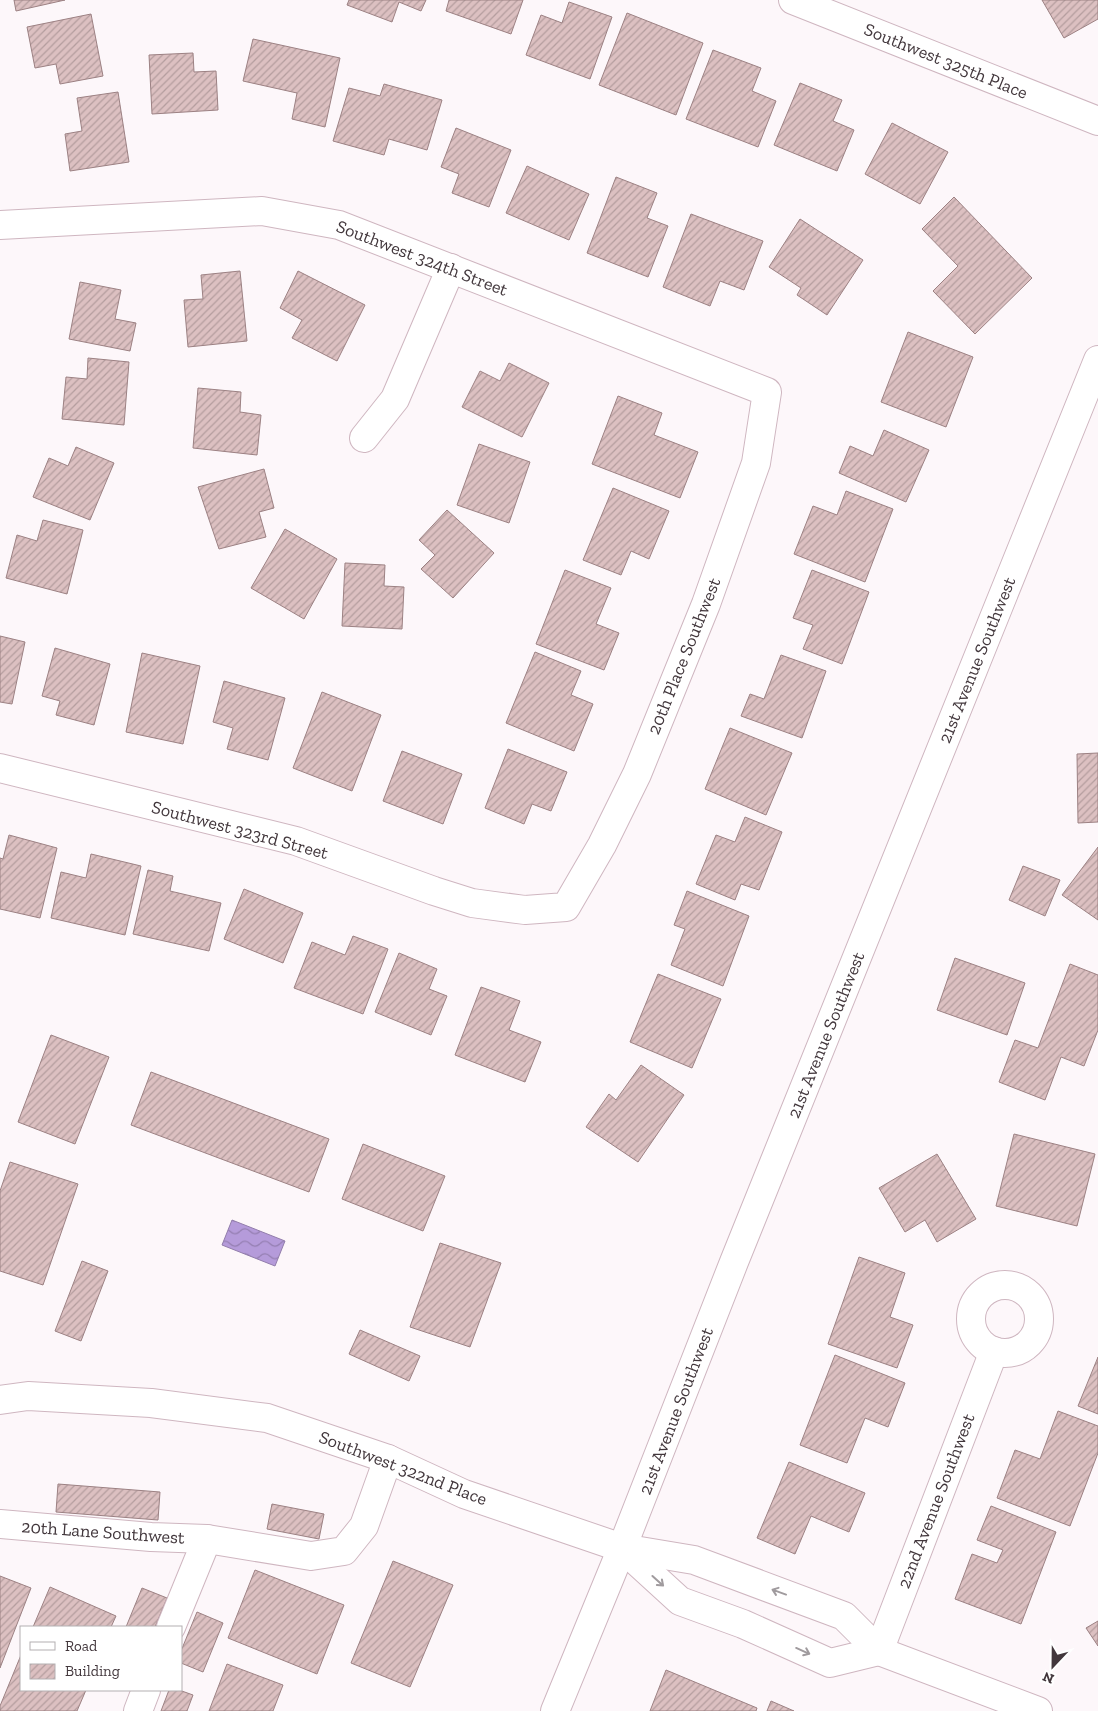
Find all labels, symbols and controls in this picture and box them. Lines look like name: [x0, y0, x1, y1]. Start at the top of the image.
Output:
street label: Southwest 325th Place: [861, 18, 1031, 104]
street label: Southwest 324th Street: [333, 215, 511, 301]
street label: 21st Avenue Southwest: [934, 573, 1021, 746]
street label: 20th Place Southwest: [643, 574, 726, 738]
street label: Southwest 323rd Street: [149, 796, 331, 864]
street label: 21st Avenue Southwest: [783, 948, 870, 1121]
street label: 21st Avenue Southwest: [634, 1324, 718, 1498]
street label: 22nd Avenue Southwest: [893, 1410, 980, 1591]
street label: Southwest 322nd Place: [316, 1426, 490, 1510]
street label: 20th Lane Southwest: [21, 1515, 186, 1549]
one-way arrow: [652, 1575, 665, 1587]
one-way arrow: [772, 1587, 787, 1596]
legend: [20, 1626, 182, 1691]
text: Road: [65, 1637, 98, 1655]
north arrow: [1028, 1641, 1078, 1691]
one-way arrow: [795, 1647, 810, 1657]
text: Building: [65, 1662, 120, 1680]
text: N: [1040, 1668, 1056, 1687]

